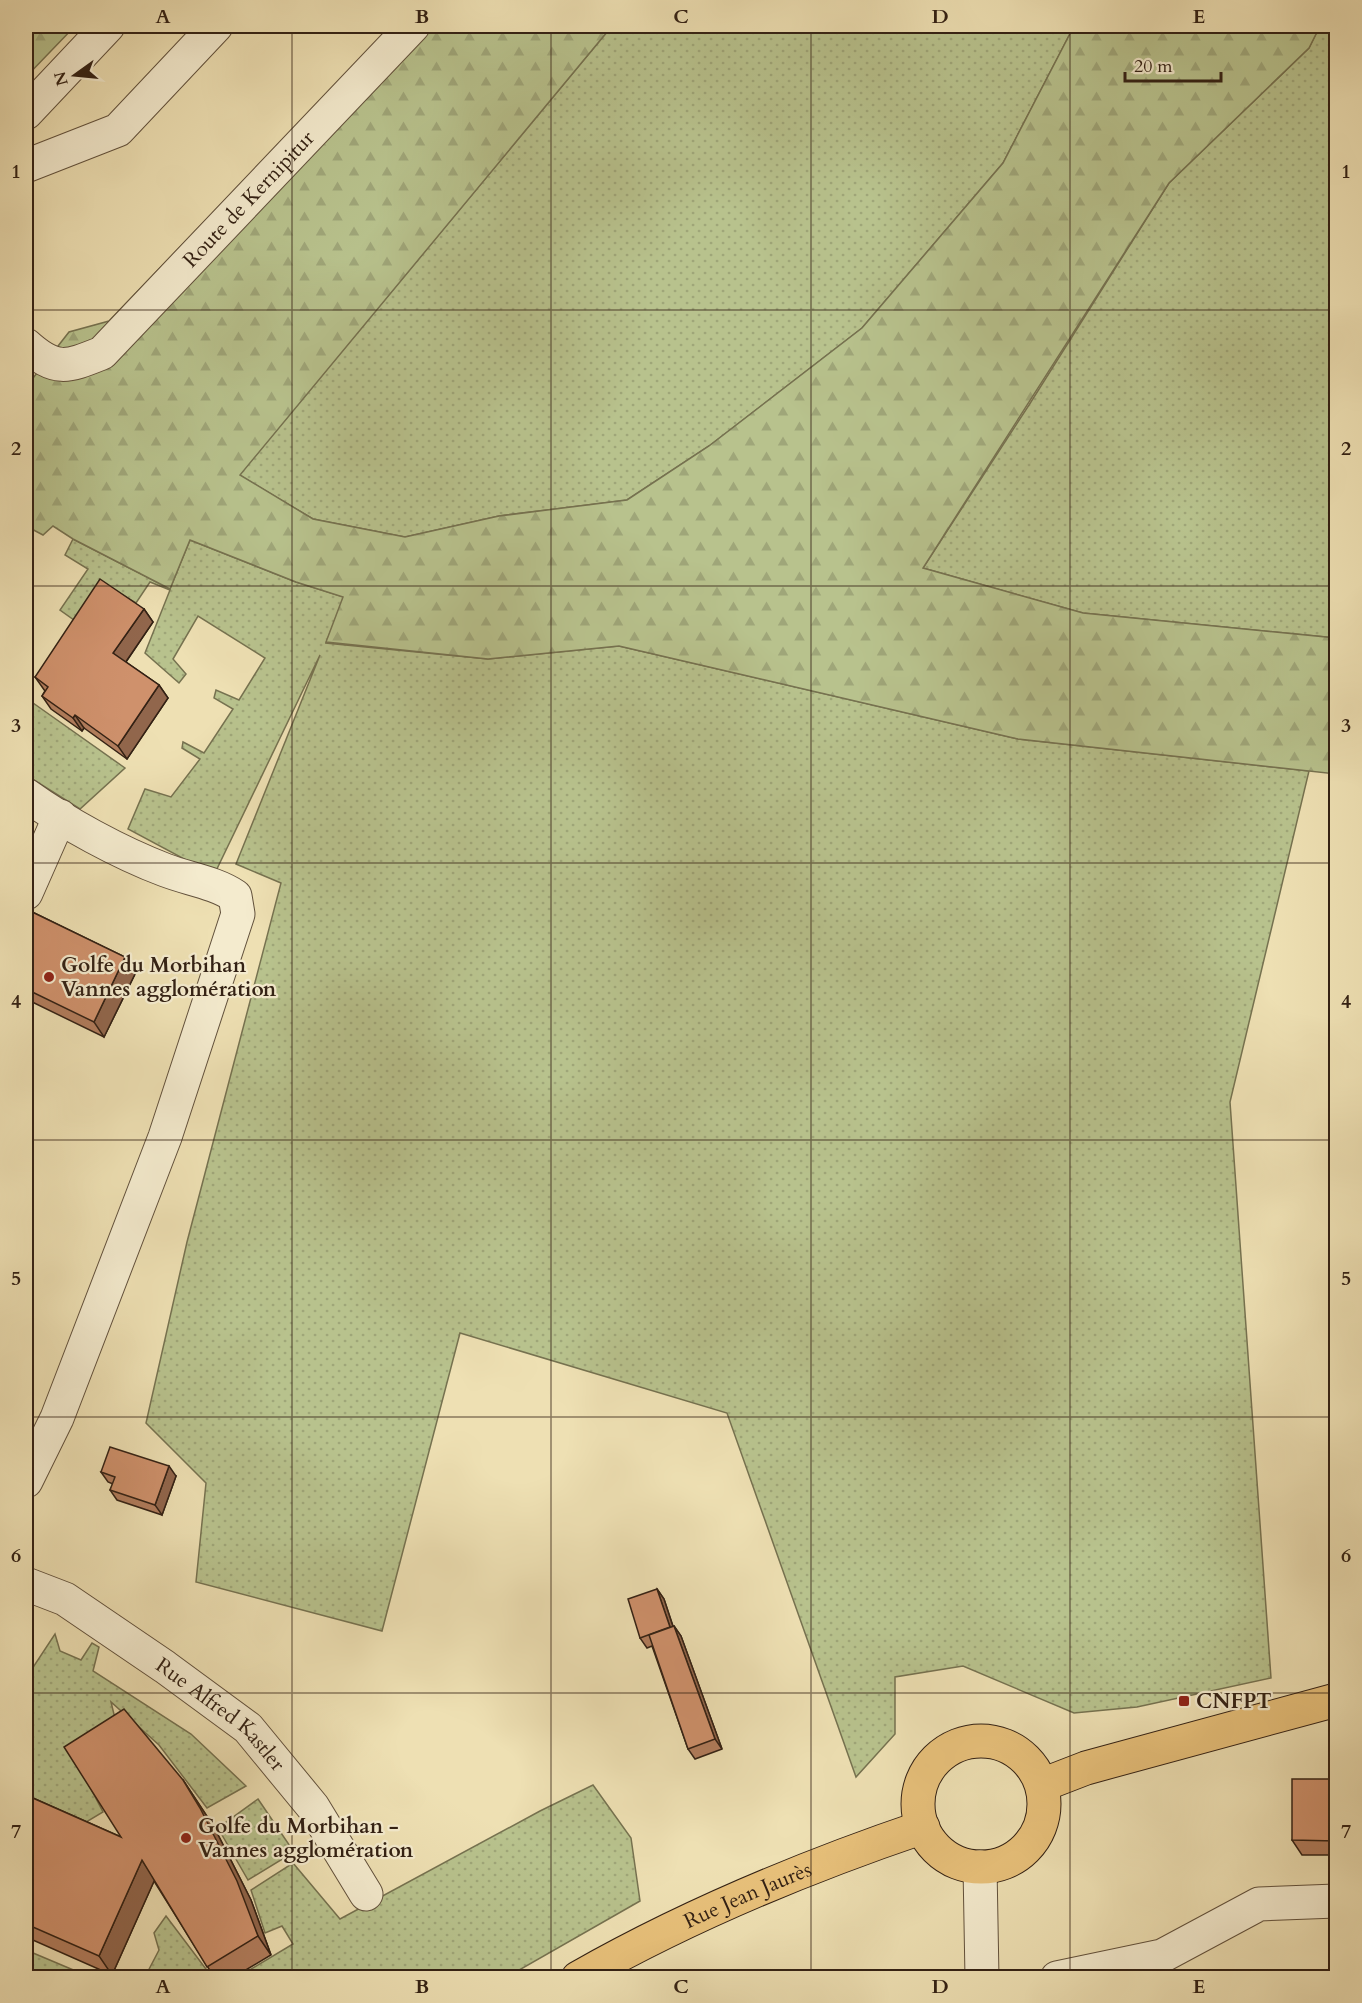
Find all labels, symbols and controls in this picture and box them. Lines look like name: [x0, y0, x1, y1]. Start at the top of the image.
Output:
text: A: [155, 3, 171, 30]
text: B: [415, 3, 429, 30]
text: C: [673, 3, 689, 30]
text: D: [931, 3, 949, 30]
text: E: [1193, 3, 1205, 30]
north arrow: [45, 45, 105, 105]
scale bar: [1125, 45, 1221, 83]
text: 20 m: [1134, 54, 1173, 79]
text: N: [49, 69, 74, 88]
street label: Route de Kernipitur: [176, 124, 321, 274]
text: 1: [11, 158, 21, 185]
text: 1: [1341, 158, 1351, 185]
text: 2: [11, 435, 21, 462]
text: 2: [1341, 435, 1351, 462]
text: 3: [11, 712, 21, 739]
text: 3: [1341, 712, 1351, 739]
place label: Golfe du Morbihan Vannes agglomération: [61, 951, 277, 1004]
marker: Golfe du Morbihan Vannes agglomération: [42, 970, 56, 984]
text: 4: [11, 988, 21, 1015]
text: 4: [1341, 988, 1351, 1015]
text: 5: [11, 1265, 21, 1292]
text: 5: [1341, 1265, 1351, 1292]
text: 6: [11, 1542, 21, 1569]
text: 6: [1341, 1542, 1351, 1569]
street label: Rue Alfred Kastler: [150, 1651, 292, 1778]
place label: CNFPT: [1196, 1687, 1272, 1716]
marker: CNFPT: [1177, 1694, 1191, 1708]
place label: Golfe du Morbihan - Vannes agglomération: [198, 1812, 414, 1865]
text: 7: [11, 1818, 21, 1845]
text: 7: [1341, 1818, 1351, 1845]
marker: Golfe du Morbihan - Vannes agglomération: [179, 1831, 193, 1845]
street label: Rue Jean Jaurès: [679, 1855, 816, 1936]
text: A: [155, 1973, 171, 2000]
text: B: [415, 1973, 429, 2000]
text: C: [673, 1973, 689, 2000]
text: D: [931, 1973, 949, 2000]
text: E: [1193, 1973, 1205, 2000]

